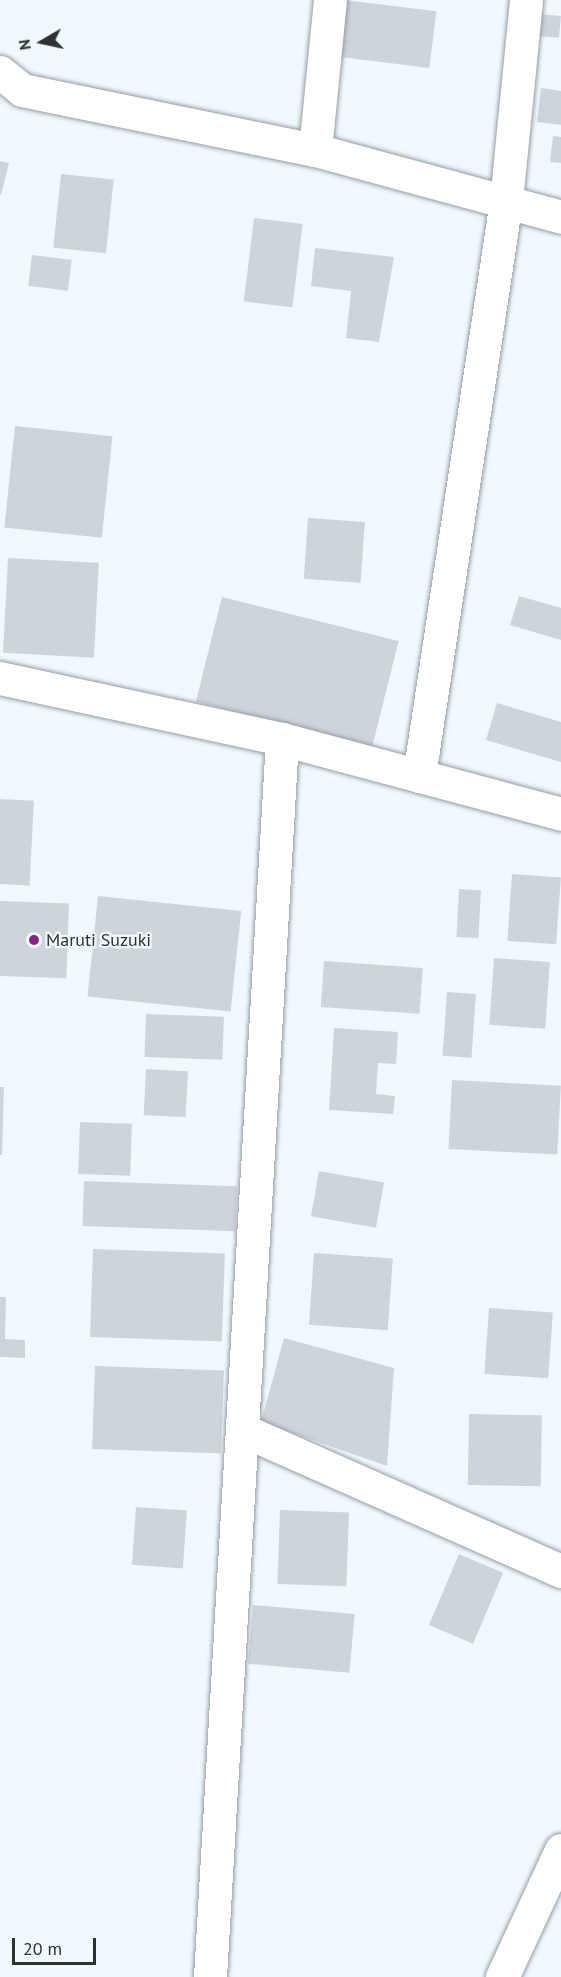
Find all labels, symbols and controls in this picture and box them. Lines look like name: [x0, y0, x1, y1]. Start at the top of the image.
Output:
north arrow: [12, 12, 72, 72]
text: N: [14, 38, 35, 52]
place label: Maruti Suzuki: [46, 929, 151, 951]
marker: Maruti Suzuki: [27, 933, 41, 947]
scale bar: [15, 1926, 99, 1964]
text: 20 m: [23, 1937, 62, 1960]

